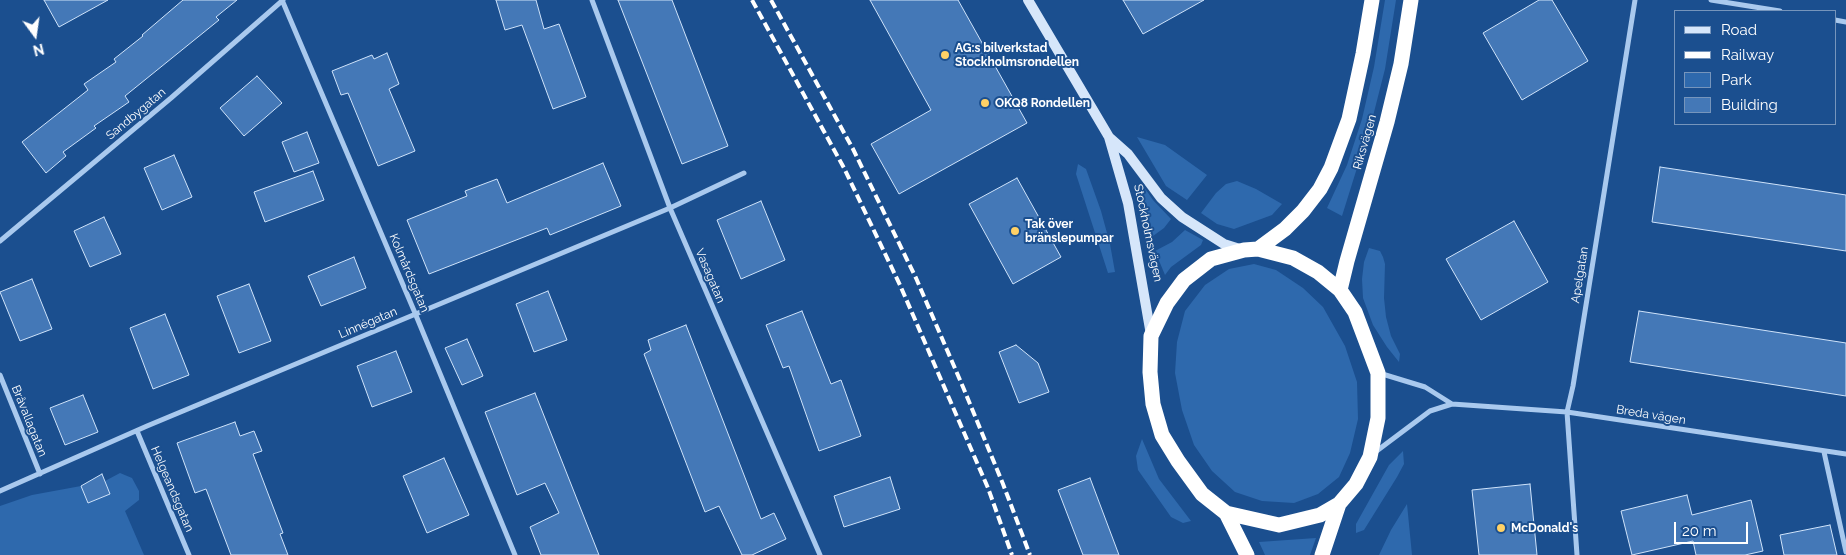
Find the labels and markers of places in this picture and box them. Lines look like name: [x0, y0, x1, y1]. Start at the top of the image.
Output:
place label: AG:s bilverkstad Stockholmsrondellen: [955, 41, 1079, 69]
marker: AG:s bilverkstad Stockholmsrondellen: [939, 49, 951, 61]
place label: OKQ8 Rondellen: [995, 96, 1090, 110]
marker: OKQ8 Rondellen: [979, 97, 991, 109]
place label: Tak över bränslepumpar: [1025, 217, 1114, 245]
marker: Tak över bränslepumpar: [1009, 225, 1021, 237]
place label: McDonald's: [1511, 521, 1578, 535]
marker: McDonald's: [1495, 522, 1507, 534]

